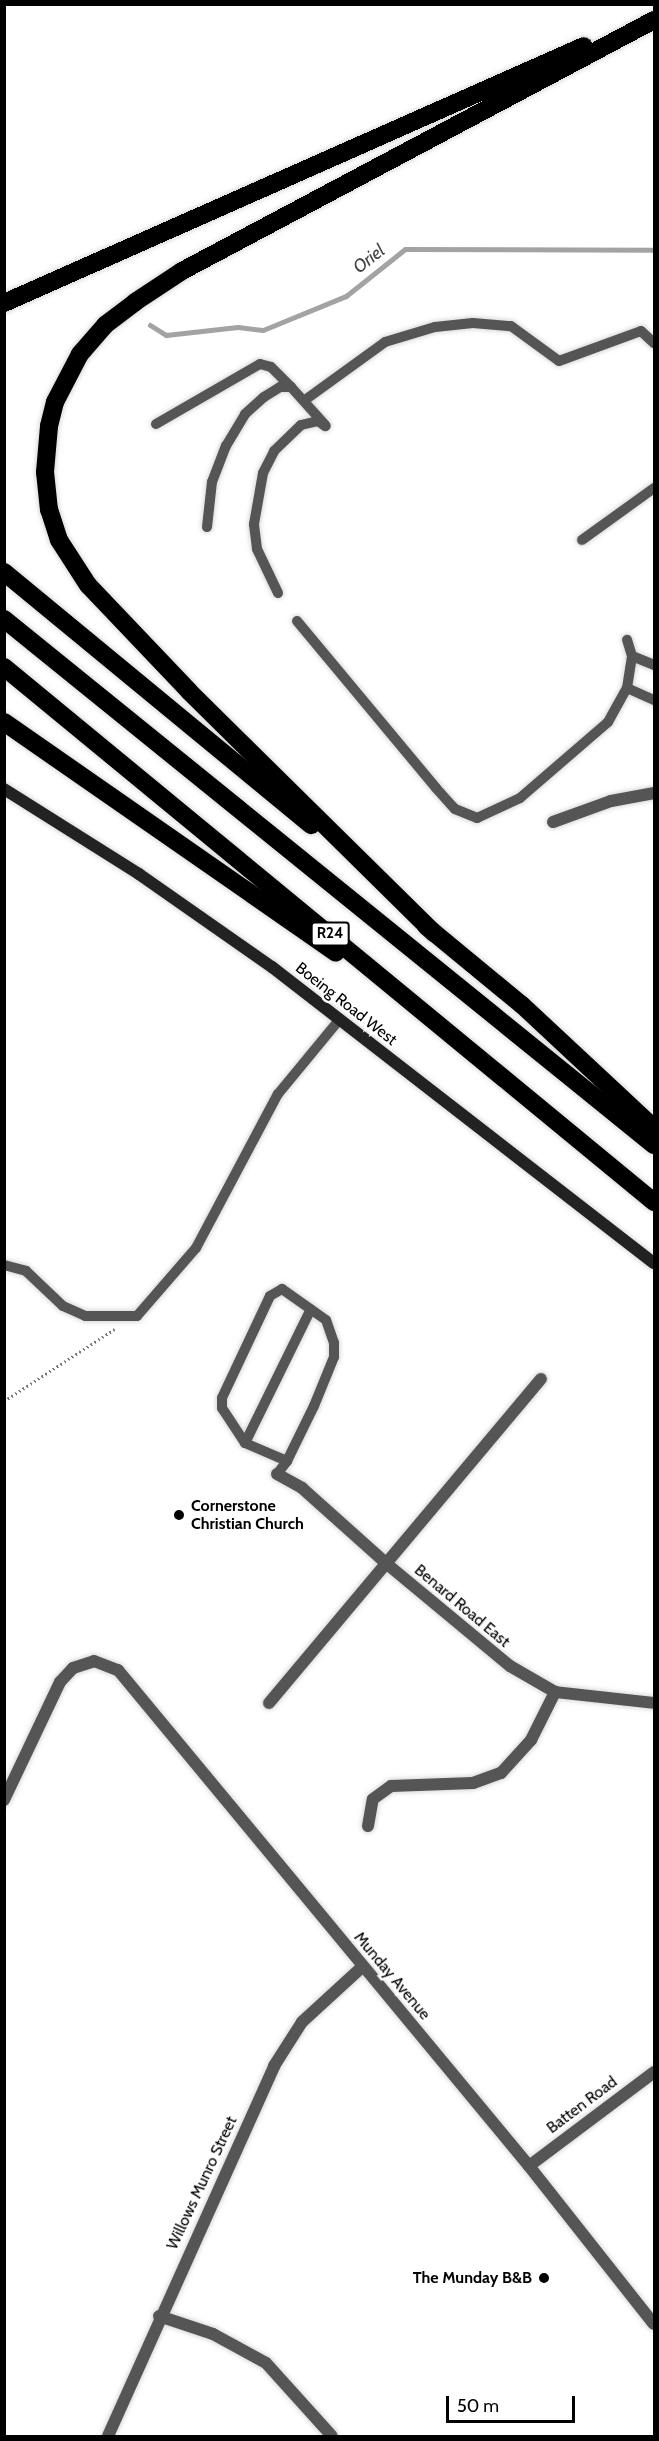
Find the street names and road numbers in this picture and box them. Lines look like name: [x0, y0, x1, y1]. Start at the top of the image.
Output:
road number: R24: [310, 922, 350, 946]
street label: Boeing Road West: [291, 958, 401, 1050]
street label: Benard Road East: [410, 1561, 514, 1651]
street label: Munday Avenue: [350, 1928, 434, 2024]
street label: Batten Road: [543, 2072, 621, 2138]
street label: Willows Munro Street: [163, 2113, 241, 2253]

